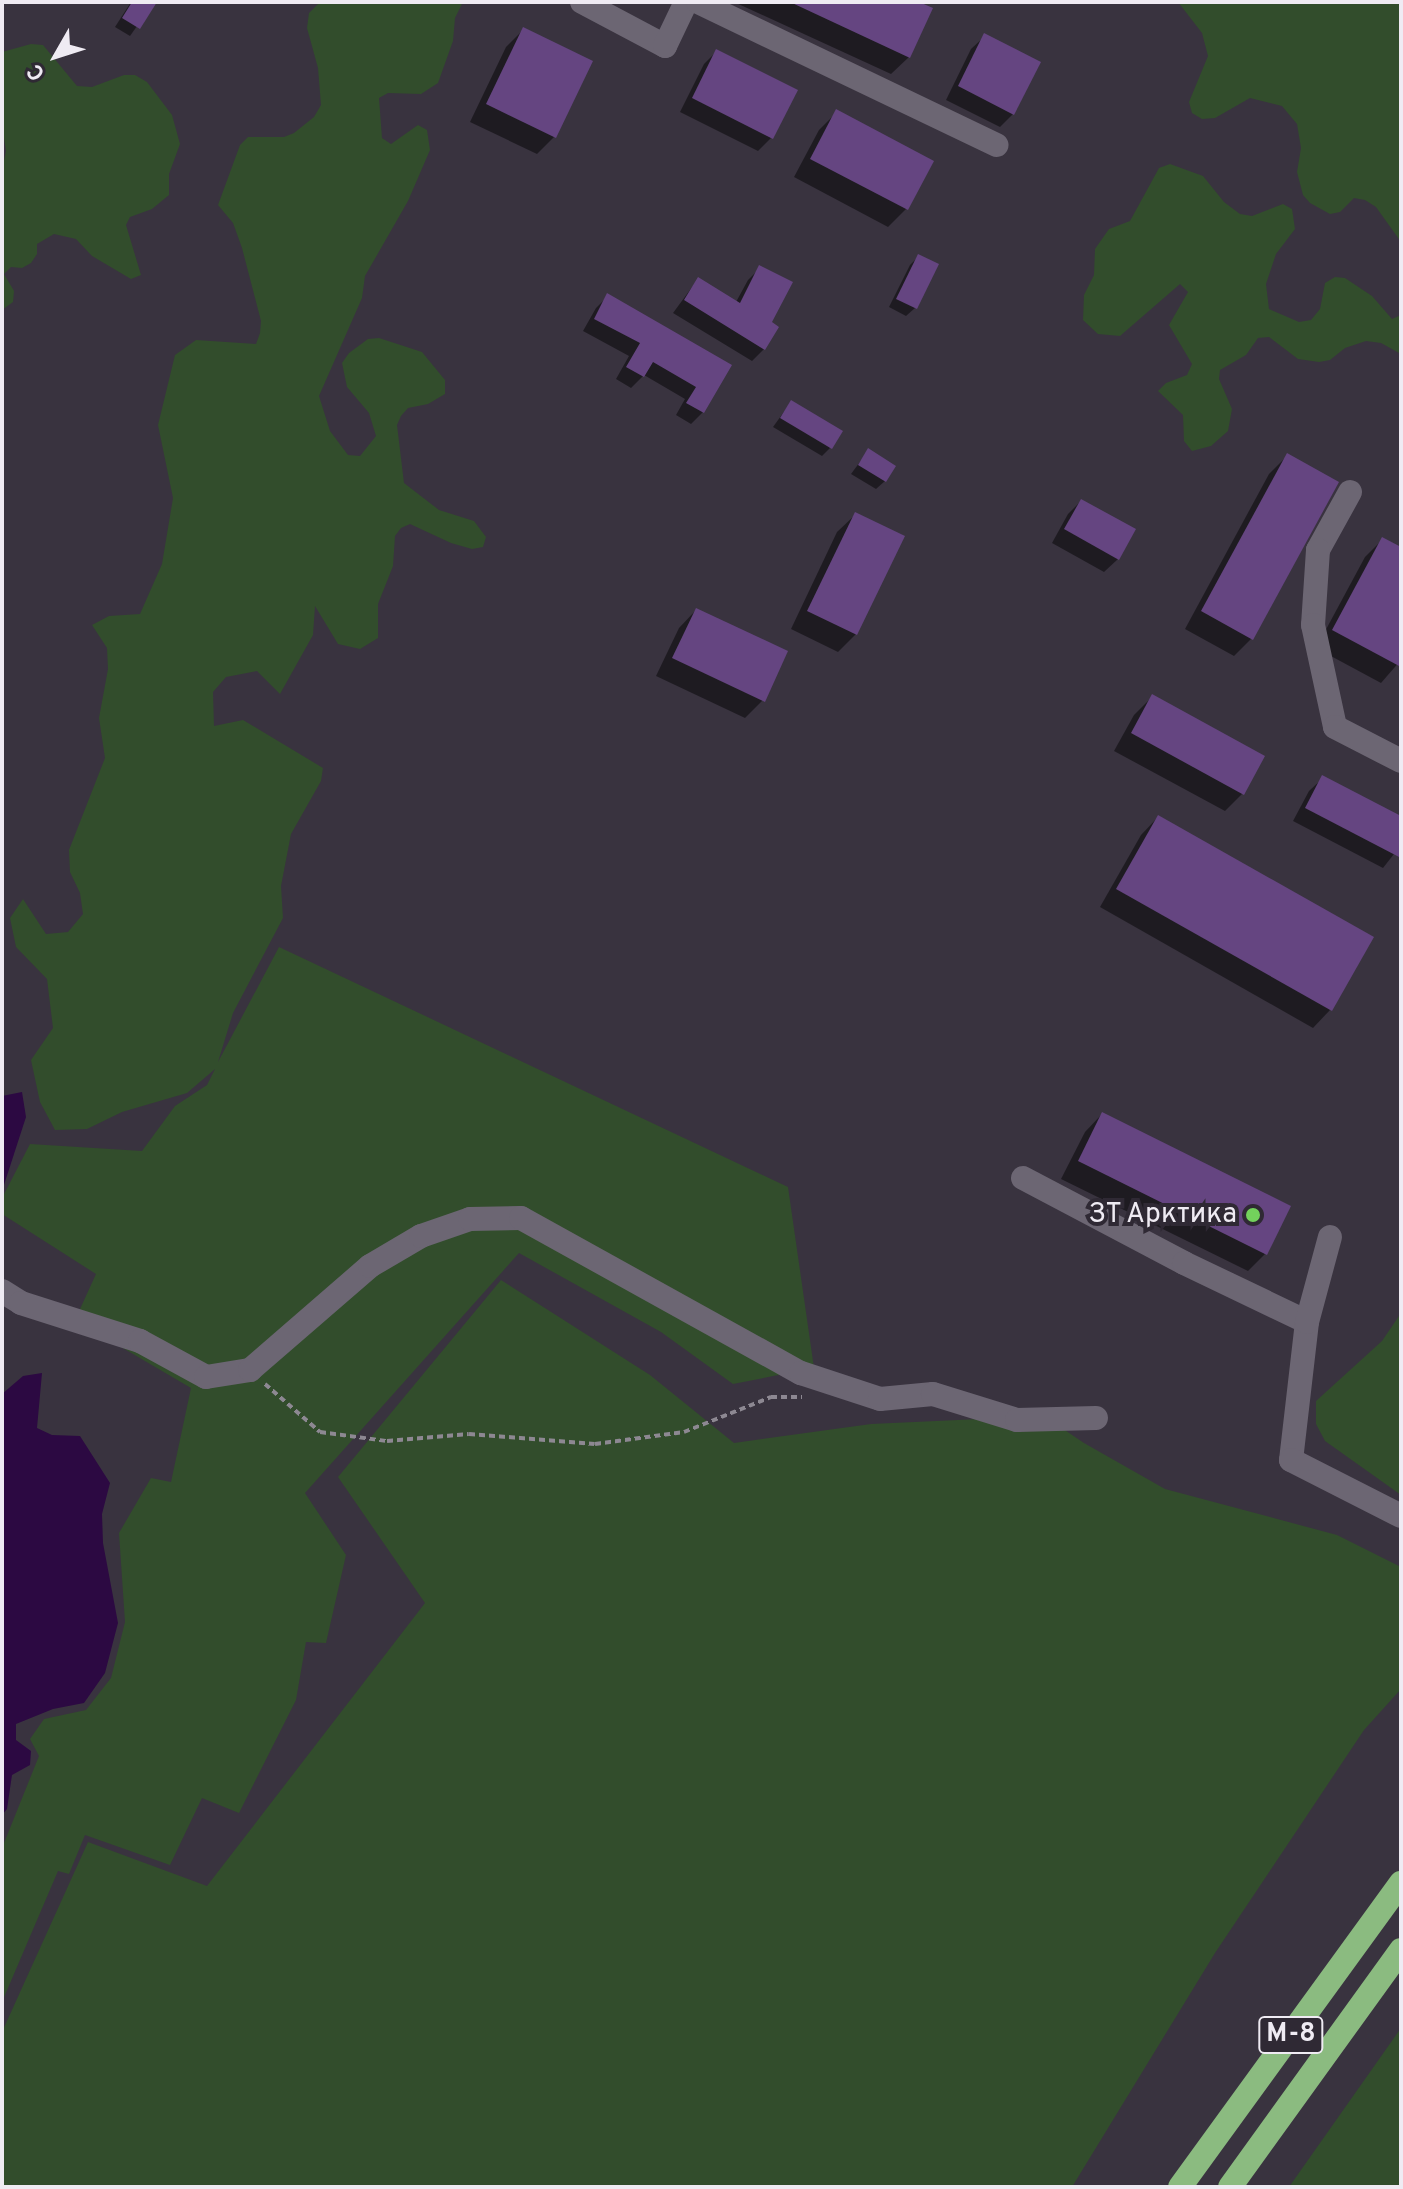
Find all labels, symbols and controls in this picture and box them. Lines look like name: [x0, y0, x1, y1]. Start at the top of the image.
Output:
north arrow: [16, 16, 96, 96]
text: С: [22, 57, 52, 85]
place label: ЗТ Арктика: [1086, 1198, 1237, 1232]
marker: ЗТ Арктика: [1244, 1206, 1262, 1224]
road number: М-8: [1257, 2013, 1325, 2057]

